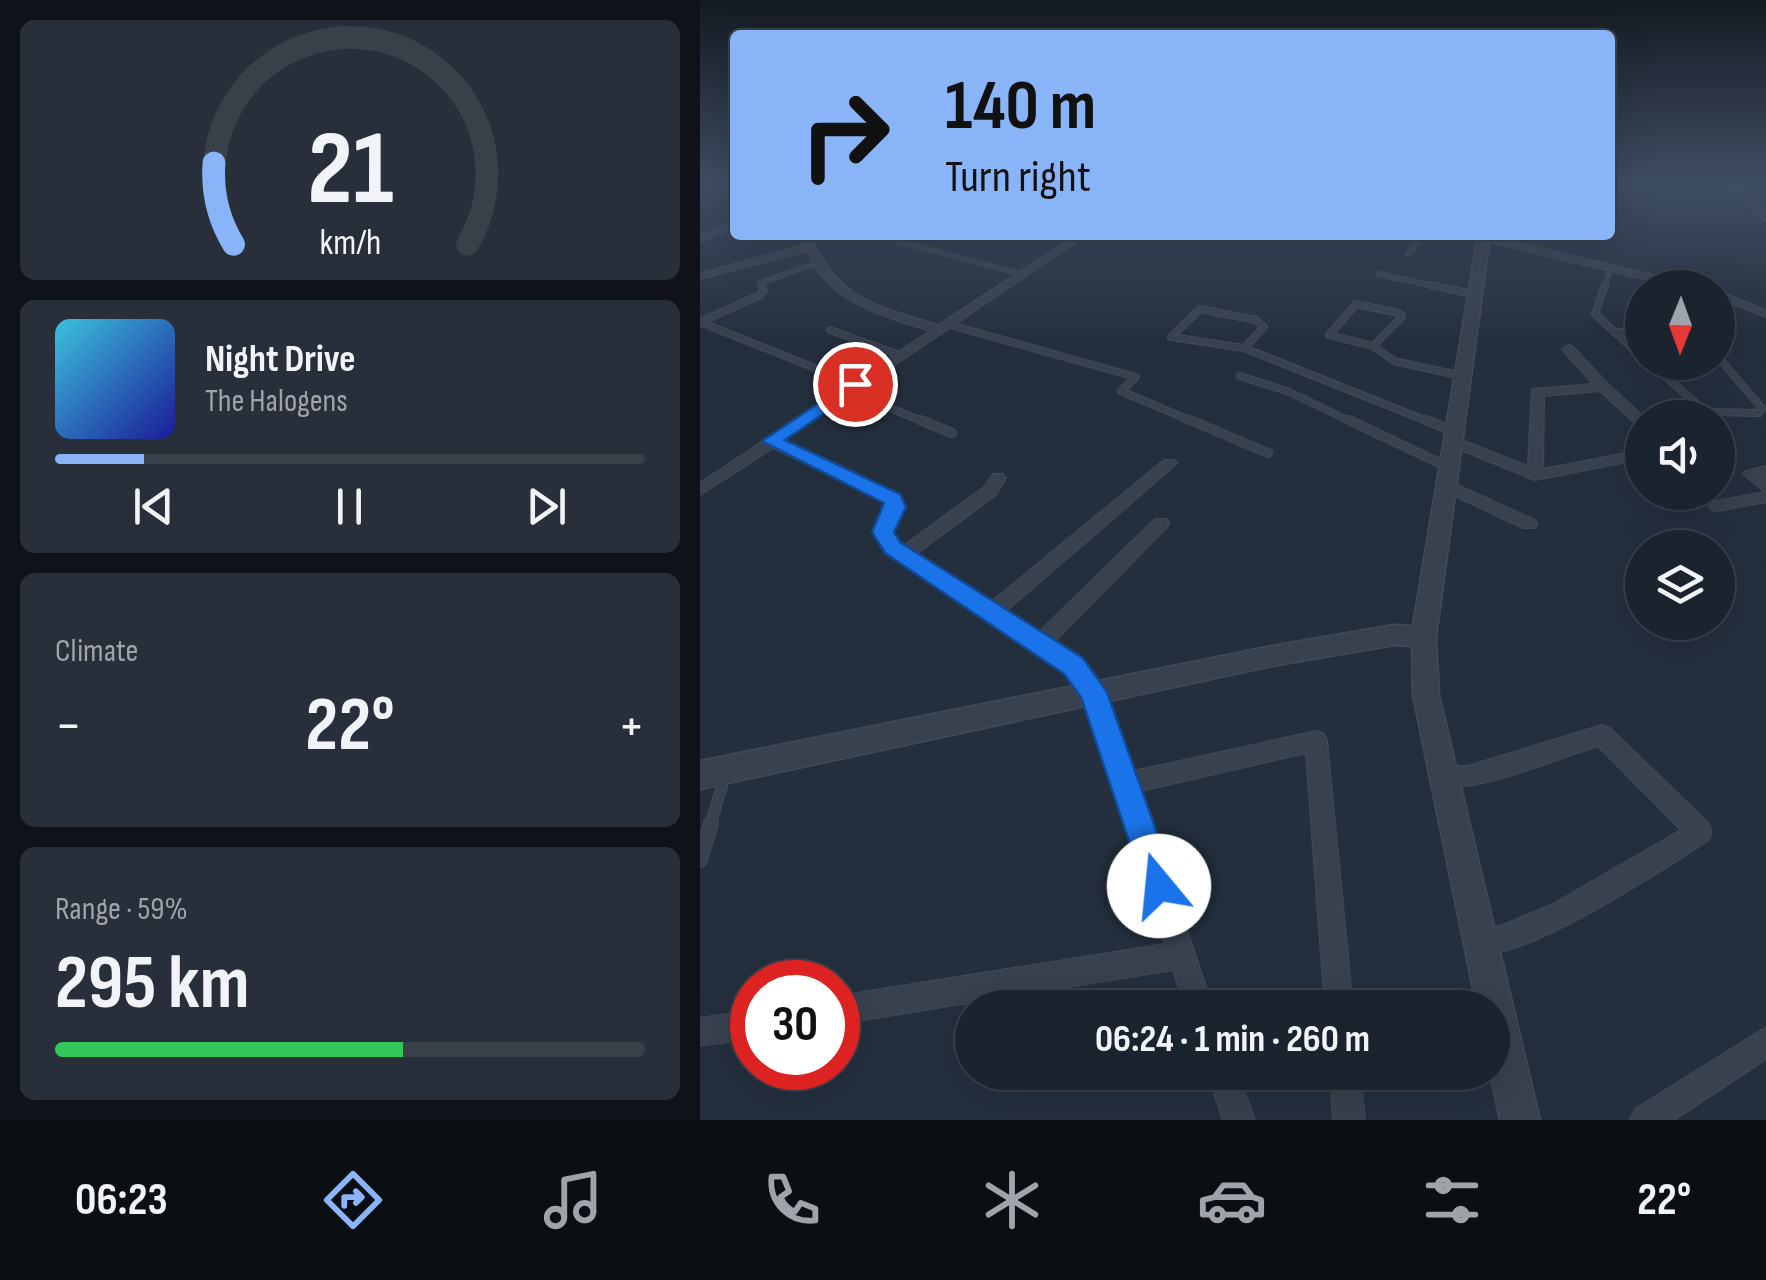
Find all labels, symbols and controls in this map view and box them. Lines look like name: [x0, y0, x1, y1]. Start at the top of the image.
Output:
text: 140 m: [945, 65, 1096, 149]
icon: right: [780, 70, 910, 200]
text: 21: [307, 108, 393, 233]
text: Turn right: [945, 150, 1091, 205]
text: km/h: [319, 222, 381, 265]
north arrow: [1625, 270, 1735, 380]
map controls: [1625, 270, 1735, 640]
text: Night Drive: [205, 337, 356, 382]
pin: [813, 342, 898, 427]
icon: arrive: [828, 357, 883, 412]
text: The Halogens: [205, 382, 348, 421]
button: sound: [1625, 400, 1735, 510]
icon: previous: [126, 479, 181, 534]
icon: pause: [322, 479, 377, 534]
icon: next: [519, 479, 574, 534]
button: layers: [1625, 530, 1735, 640]
text: Climate: [55, 632, 138, 671]
text: 22°: [305, 681, 395, 772]
text: −: [55, 693, 82, 760]
text: +: [618, 693, 645, 760]
position arrow: [1107, 834, 1211, 938]
text: Range · 59%: [55, 890, 188, 929]
text: 295 km: [55, 939, 249, 1030]
speed limit sign: 30: [730, 960, 860, 1090]
text: 06:24 · 1 min · 260 m: [1095, 1017, 1370, 1062]
icon: directions: [318, 1165, 388, 1235]
icon: music: [538, 1165, 608, 1235]
icon: phone: [757, 1165, 827, 1235]
icon: climate: [977, 1165, 1047, 1235]
icon: car: [1197, 1165, 1267, 1235]
icon: filters: [1417, 1165, 1487, 1235]
text: 06:23: [75, 1173, 168, 1228]
text: 22°: [1637, 1173, 1691, 1228]

